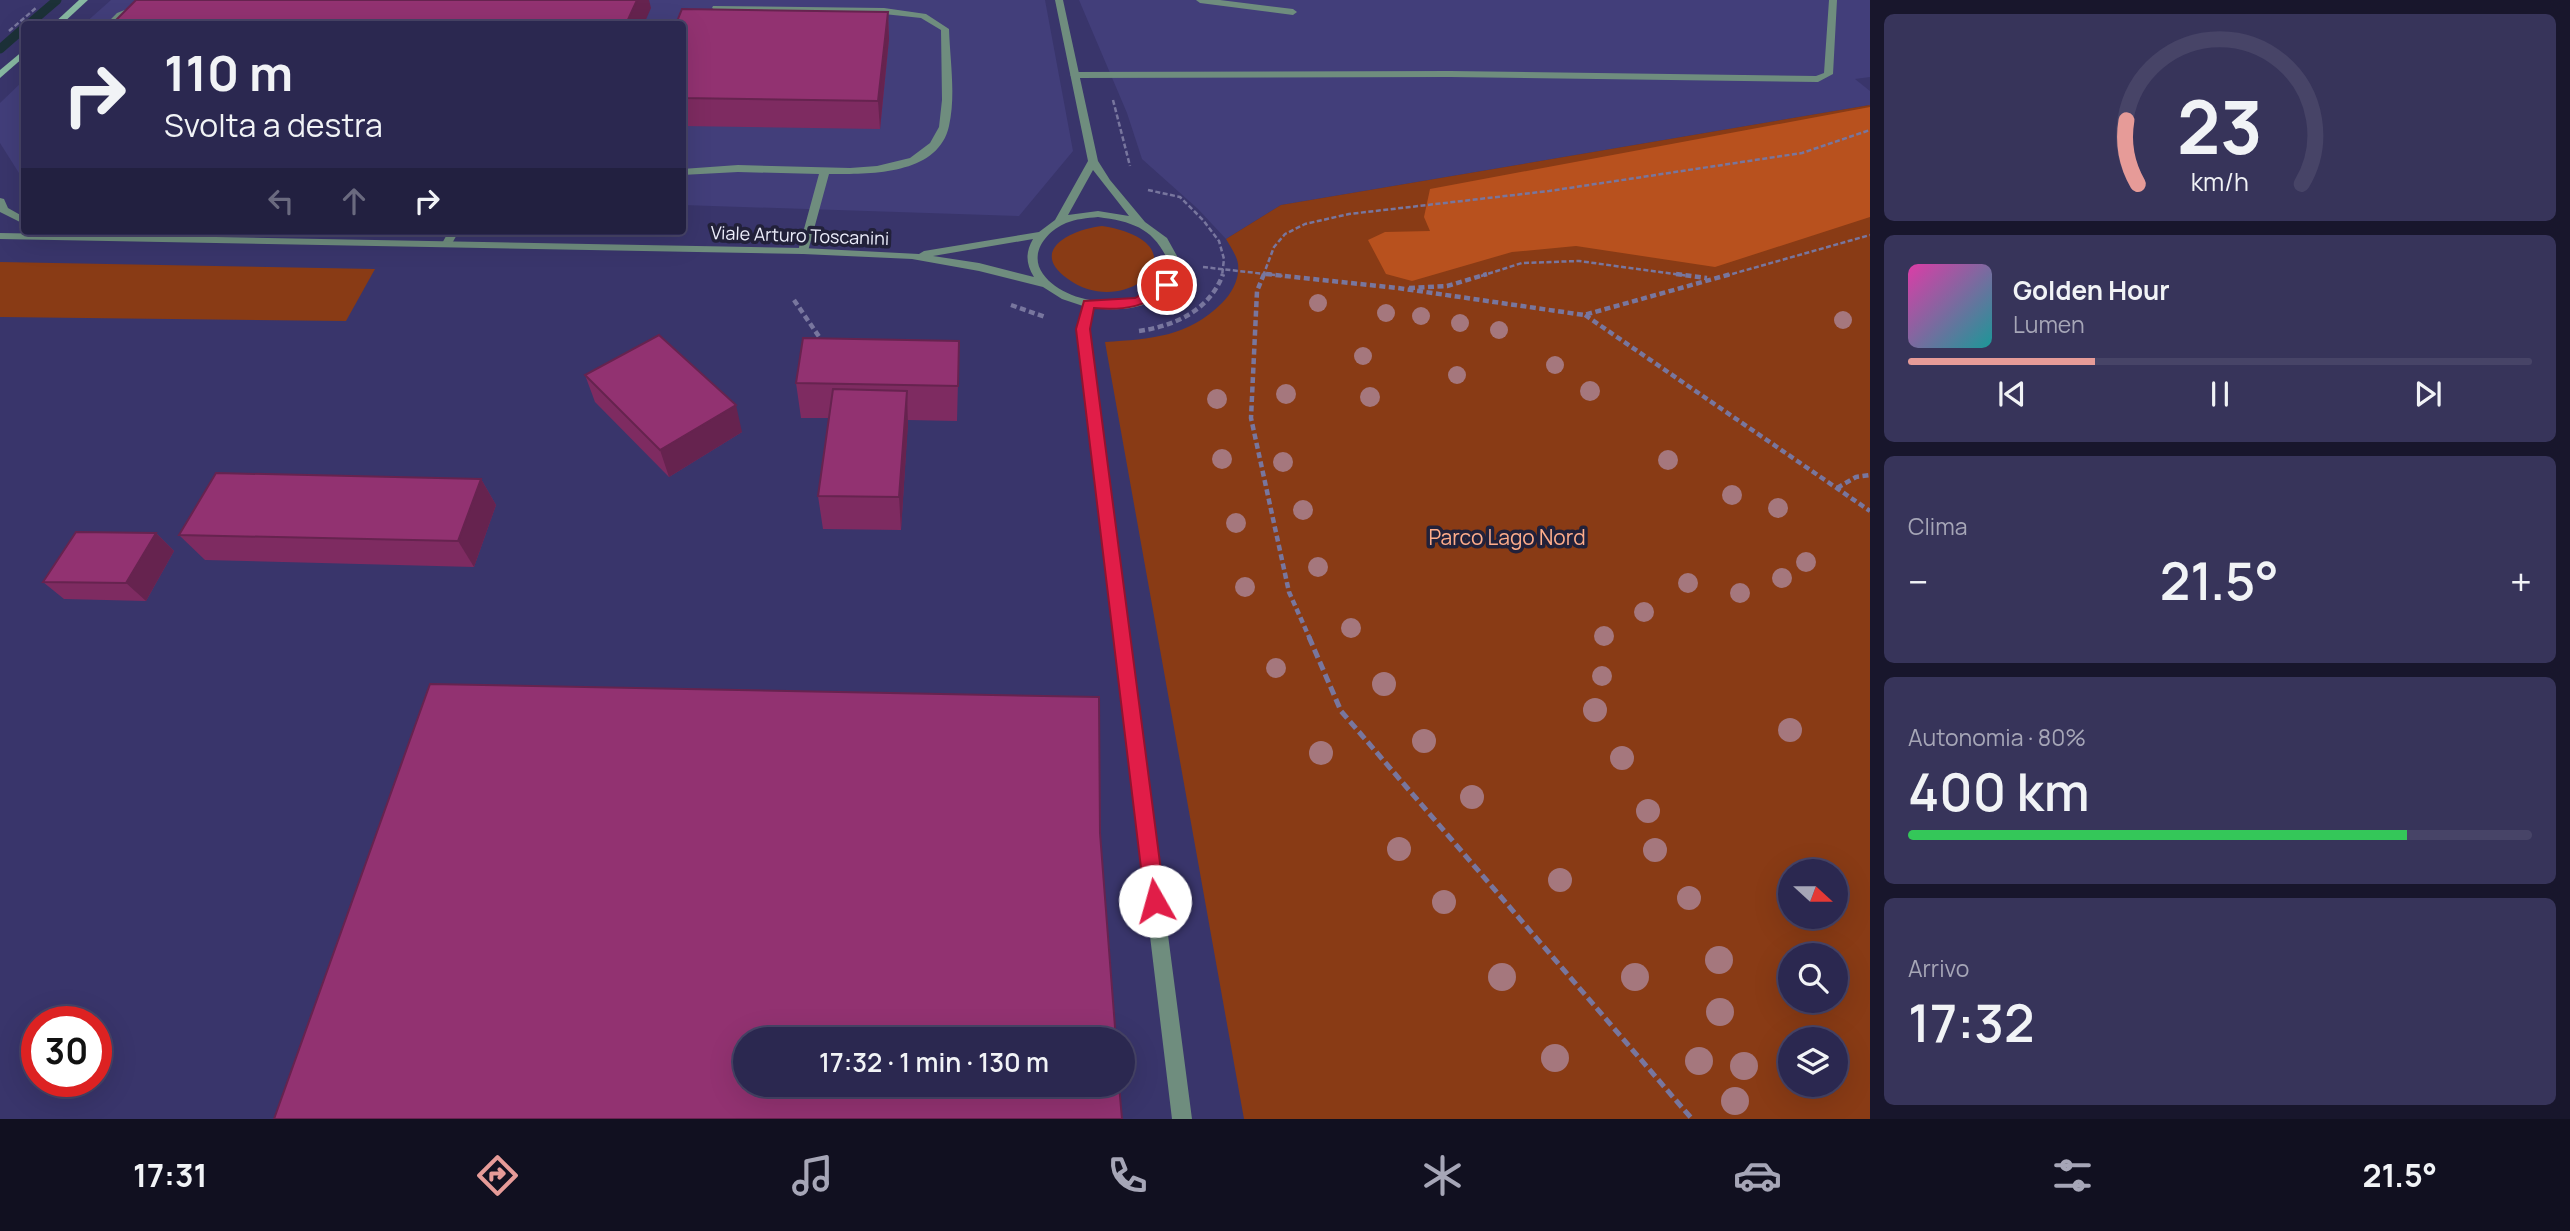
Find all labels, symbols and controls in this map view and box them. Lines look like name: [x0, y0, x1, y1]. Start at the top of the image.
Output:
text: 110 m: [164, 39, 293, 106]
icon: right: [49, 49, 140, 140]
text: 23: [2177, 76, 2263, 176]
text: Svolta a destra: [164, 103, 383, 147]
text: km/h: [2191, 163, 2249, 198]
icon: left: [262, 182, 300, 220]
icon: ahead: [335, 182, 373, 220]
icon: right: [408, 182, 446, 220]
street label: Viale Arturo Toscanini: [710, 220, 890, 250]
pin: [1137, 255, 1197, 315]
icon: arrive: [1148, 266, 1186, 304]
text: Golden Hour: [2013, 272, 2170, 308]
text: Lumen: [2013, 308, 2085, 340]
icon: previous: [1993, 375, 2031, 413]
icon: pause: [2201, 375, 2239, 413]
icon: next: [2409, 375, 2447, 413]
text: Clima: [1908, 510, 1967, 542]
park label: Parco Lago Nord: [1428, 523, 1586, 551]
text: 21.5°: [2160, 545, 2279, 616]
text: −: [1908, 555, 1929, 607]
text: +: [2510, 555, 2532, 607]
text: Autonomia · 80%: [1908, 721, 2086, 753]
text: 400 km: [1908, 756, 2090, 827]
north arrow: [1778, 859, 1848, 929]
map controls: [1778, 859, 1848, 1097]
position arrow: [1118, 864, 1192, 938]
button: search: [1778, 943, 1848, 1013]
text: Arrivo: [1908, 952, 1969, 984]
text: 17:32: [1908, 987, 2034, 1058]
speed limit sign: 30: [21, 1006, 112, 1097]
button: layers: [1778, 1027, 1848, 1097]
text: 17:32 · 1 min · 130 m: [819, 1044, 1049, 1080]
icon: directions: [473, 1151, 522, 1200]
icon: music: [788, 1151, 837, 1200]
icon: phone: [1103, 1151, 1152, 1200]
icon: climate: [1418, 1151, 1467, 1200]
icon: car: [1733, 1151, 1782, 1200]
icon: filters: [2048, 1151, 2097, 1200]
text: 17:31: [133, 1153, 208, 1197]
text: 21.5°: [2362, 1153, 2437, 1197]

